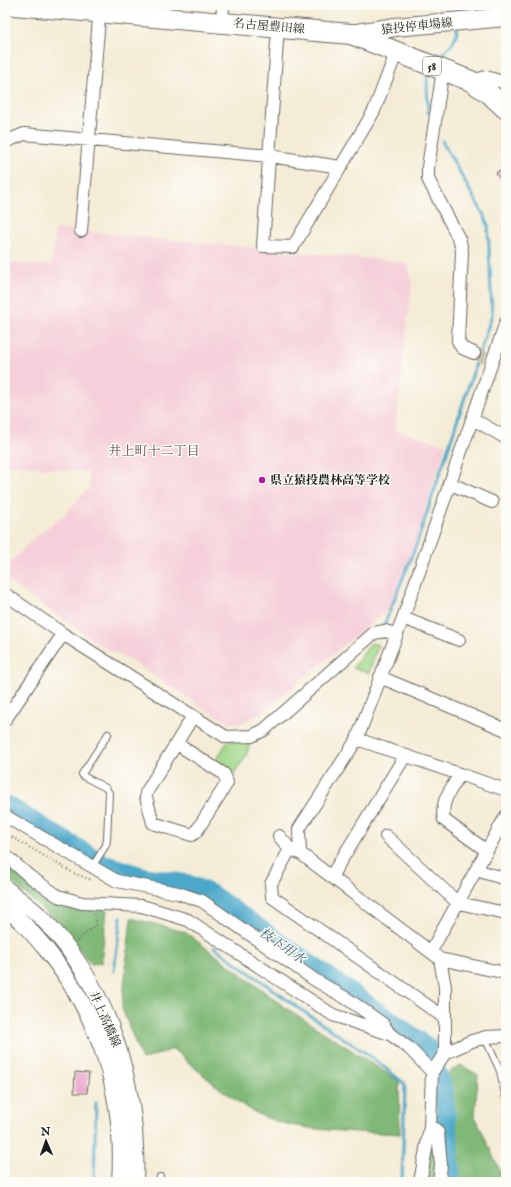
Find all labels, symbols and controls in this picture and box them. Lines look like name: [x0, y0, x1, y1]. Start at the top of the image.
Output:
street label: 猿投停車場線: [380, 15, 454, 38]
street label: 名古屋豊田線: [232, 16, 305, 37]
road number: 58: [423, 57, 441, 75]
district label: 井上町十二丁目: [108, 443, 200, 460]
place label: 県立猿投農林高等学校: [270, 473, 390, 488]
marker: 県立猿投農林高等学校: [257, 475, 267, 485]
water label: 枝下用水: [256, 924, 310, 969]
street label: 井上高橋線: [85, 989, 124, 1050]
north arrow: [26, 1121, 66, 1161]
text: N: [40, 1125, 51, 1139]

